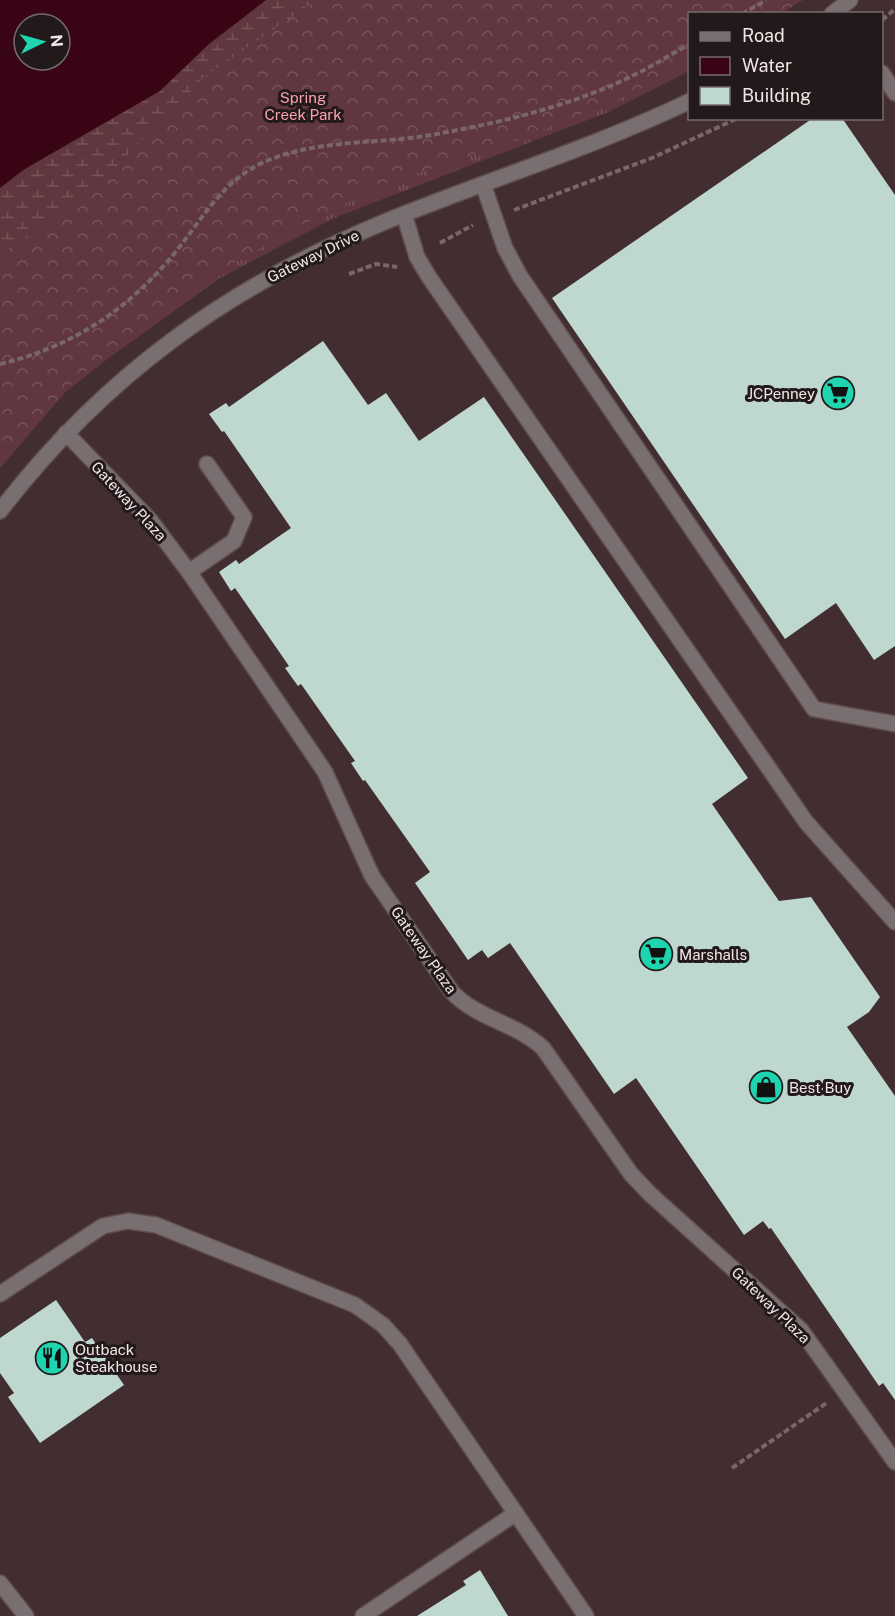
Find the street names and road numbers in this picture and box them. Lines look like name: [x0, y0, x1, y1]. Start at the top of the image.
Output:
street label: Gateway Drive: [264, 226, 362, 286]
street label: Gateway Plaza: [88, 458, 170, 544]
street label: Gateway Plaza: [388, 903, 460, 997]
street label: Gateway Plaza: [728, 1263, 814, 1347]

